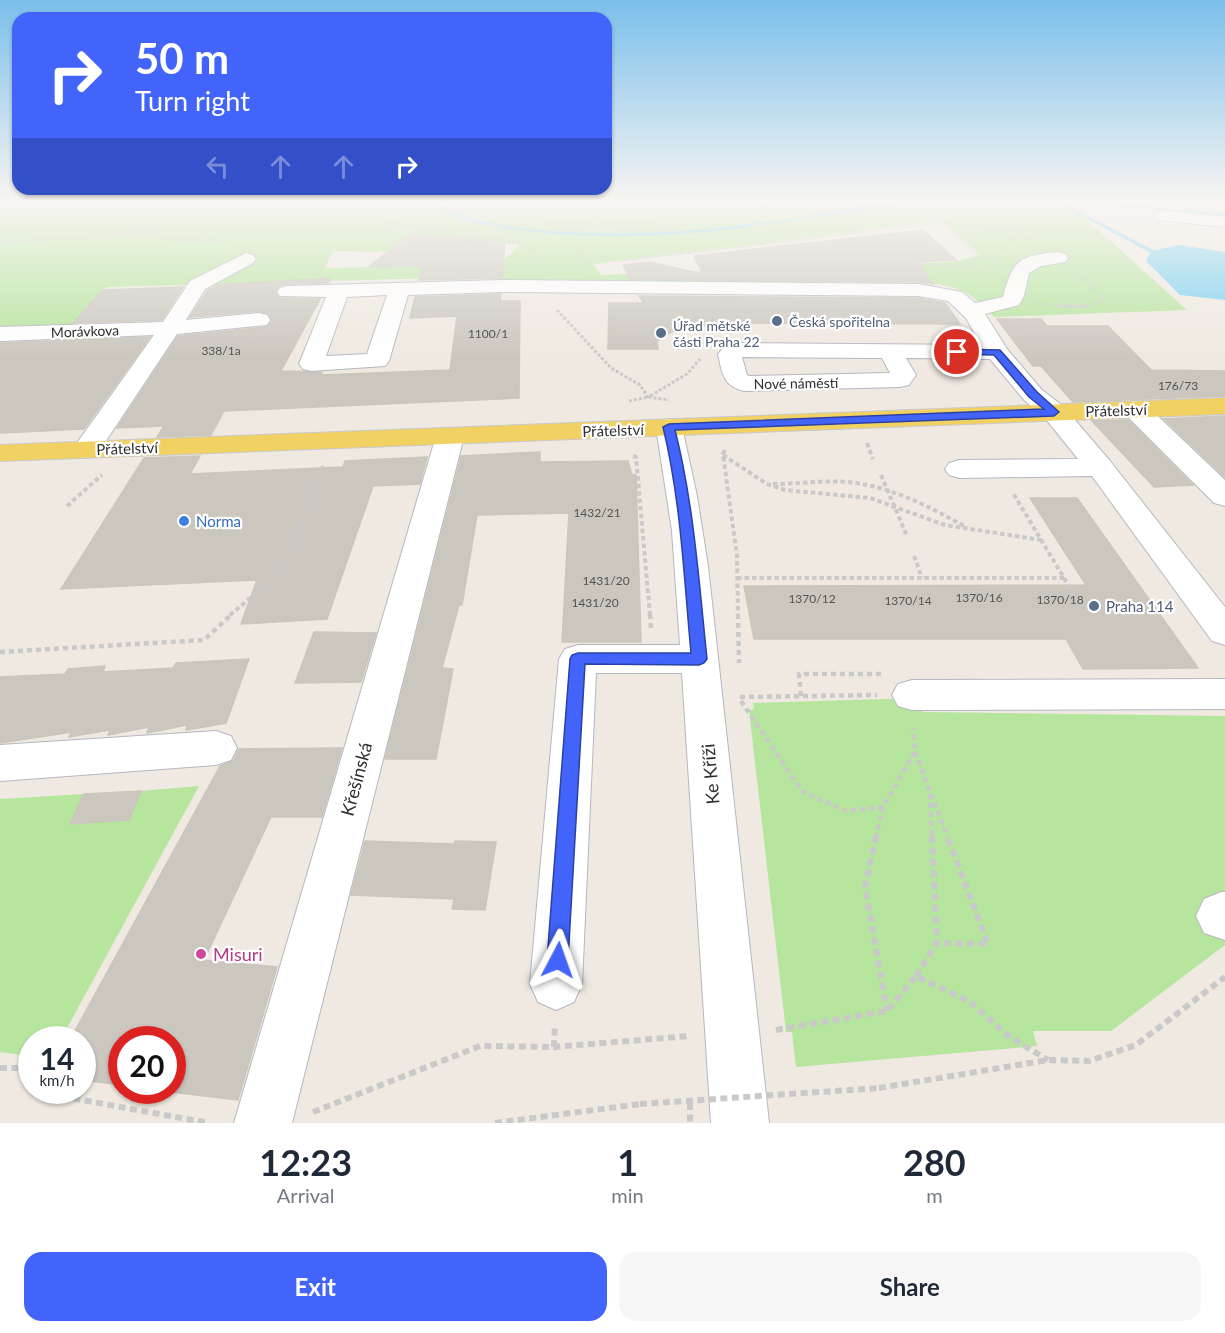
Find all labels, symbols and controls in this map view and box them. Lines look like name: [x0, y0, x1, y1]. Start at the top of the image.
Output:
text: 50 m: [135, 33, 229, 83]
icon: right: [36, 36, 114, 114]
text: Turn right: [135, 84, 250, 117]
icon: left: [201, 150, 234, 183]
icon: ahead: [264, 150, 297, 183]
icon: ahead: [327, 150, 360, 183]
icon: right: [390, 150, 423, 183]
place label: Česká spořitelna: [789, 313, 890, 330]
marker: Česká spořitelna: [770, 314, 784, 328]
place label: Úřad mětské části Praha 22: [673, 317, 760, 350]
street label: Morávkova: [51, 321, 119, 341]
house number: 1100/1: [468, 326, 508, 341]
marker: Úřad mětské části Praha 22: [654, 326, 668, 340]
pin: [931, 326, 982, 377]
icon: arrive: [940, 335, 973, 368]
house number: 338/1a: [201, 343, 241, 358]
street label: Nové náměstí: [754, 374, 840, 392]
house number: 176/73: [1158, 378, 1198, 393]
street label: Přátelství: [1085, 400, 1148, 420]
street label: Přátelství: [582, 420, 645, 440]
street label: Přátelství: [96, 438, 159, 458]
house number: 1432/21: [573, 505, 621, 520]
place label: Norma: [196, 512, 241, 530]
marker: Norma: [177, 514, 191, 528]
house number: 1431/20: [582, 573, 630, 588]
house number: 1370/16: [955, 590, 1003, 605]
house number: 1370/12: [788, 591, 836, 606]
house number: 1370/18: [1036, 592, 1084, 607]
house number: 1370/14: [884, 593, 932, 608]
house number: 1431/20: [571, 595, 619, 610]
place label: Praha 114: [1106, 597, 1174, 615]
marker: Praha 114: [1087, 599, 1101, 613]
street label: Křešínská: [336, 740, 376, 818]
street label: Ke Kříži: [696, 743, 724, 805]
position arrow: [526, 928, 590, 992]
place label: Misuri: [213, 943, 263, 965]
marker: Misuri: [194, 947, 208, 961]
speed limit sign: 20: [108, 1026, 186, 1104]
text: 14: [40, 1040, 74, 1076]
text: km/h: [39, 1071, 75, 1089]
text: 12:23: [259, 1140, 352, 1184]
text: 1: [617, 1140, 638, 1184]
text: 280: [903, 1140, 966, 1184]
text: Arrival: [277, 1183, 334, 1207]
text: min: [611, 1183, 644, 1207]
text: m: [926, 1183, 943, 1207]
button: Exit: [24, 1252, 607, 1321]
button: Share: [619, 1252, 1201, 1321]

